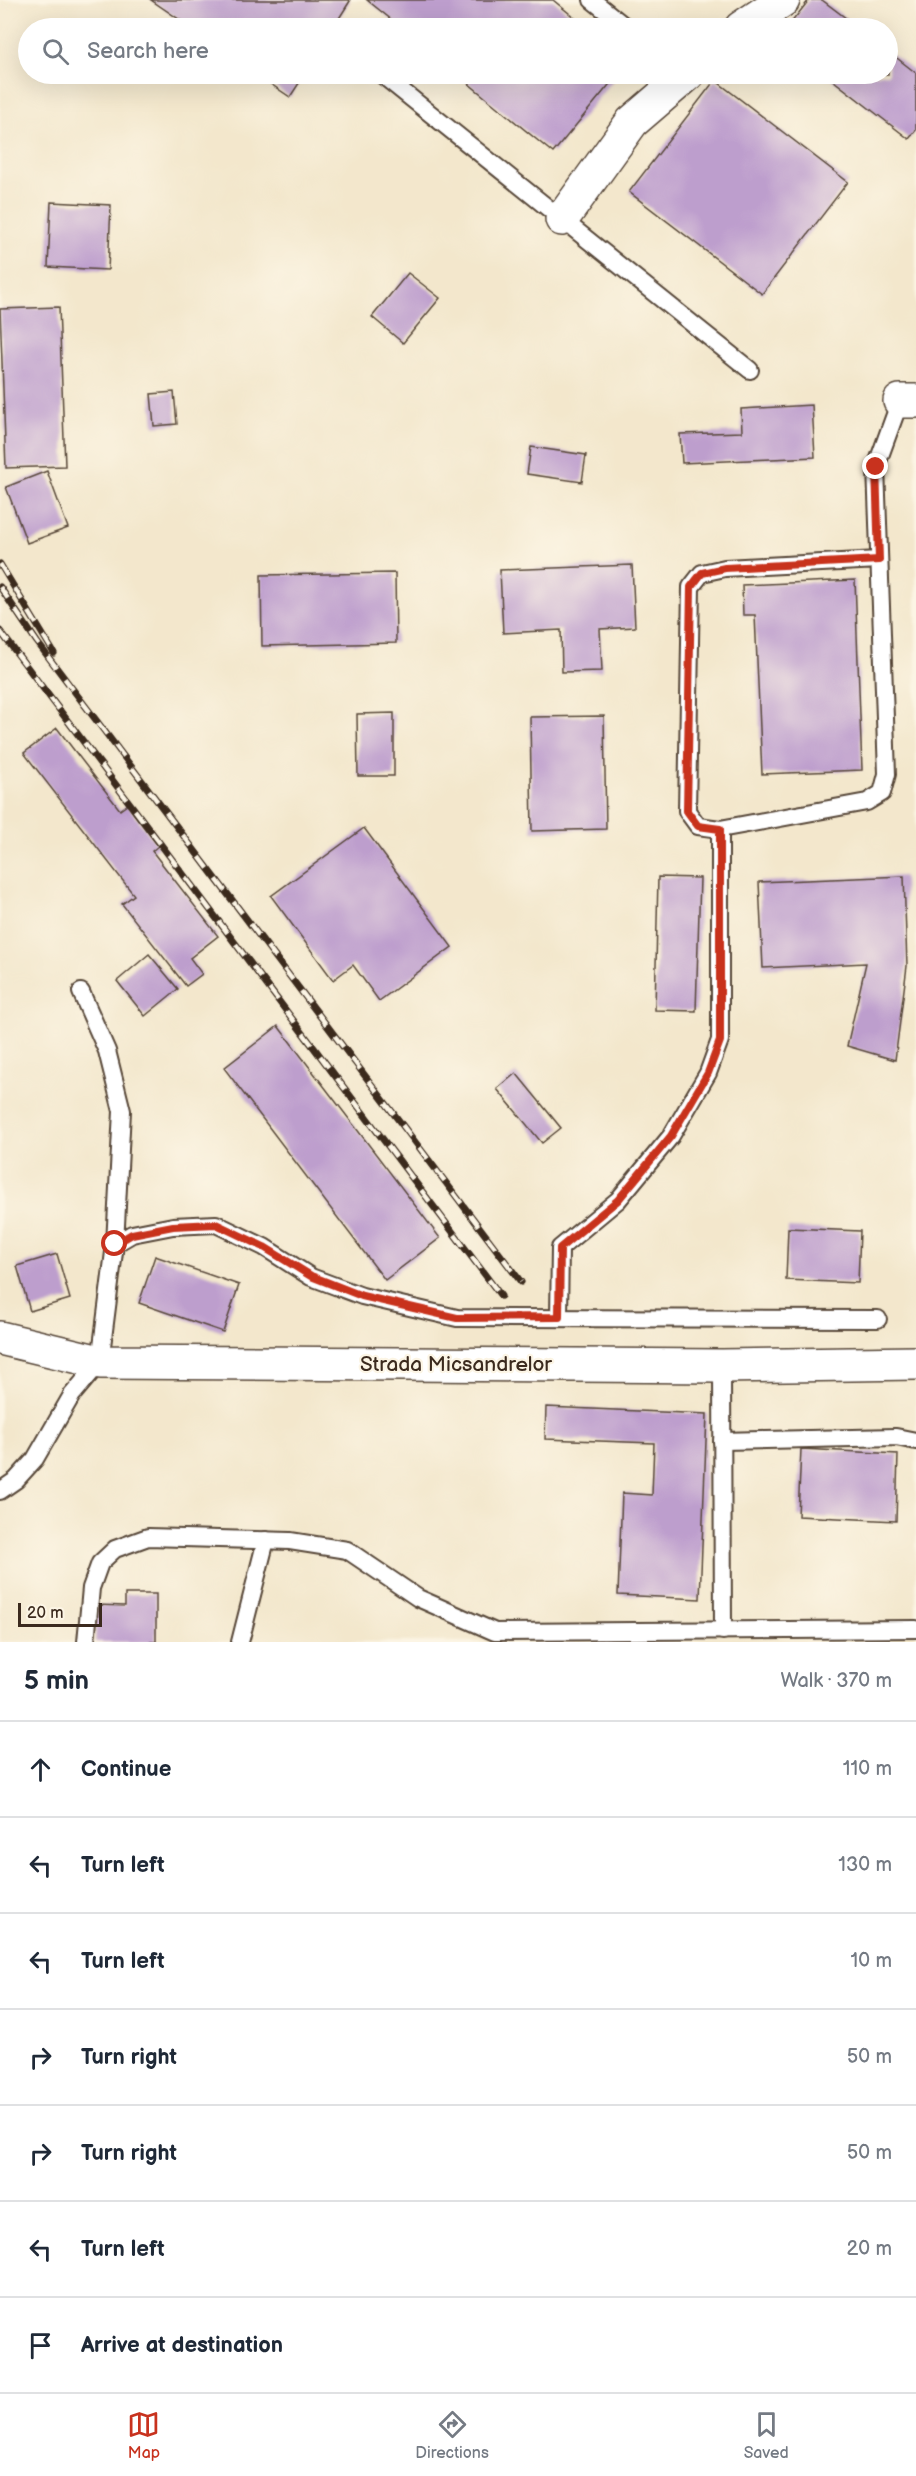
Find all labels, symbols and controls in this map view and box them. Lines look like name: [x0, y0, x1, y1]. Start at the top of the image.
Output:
search box: [18, 18, 898, 84]
icon: search: [39, 35, 72, 68]
text: Search here: [87, 38, 209, 65]
route end: [862, 453, 888, 479]
route start: [101, 1230, 127, 1256]
street label: Strada Micsandrelor: [360, 1352, 552, 1377]
scale bar: [18, 1600, 102, 1628]
text: 20 m: [27, 1604, 63, 1623]
text: 5 min: [24, 1666, 89, 1697]
text: Walk · 370 m: [780, 1669, 892, 1693]
icon: ahead: [24, 1753, 57, 1786]
text: Continue: [81, 1756, 171, 1783]
text: 110 m: [843, 1757, 892, 1781]
icon: left: [24, 1849, 57, 1882]
text: Turn left: [81, 1852, 165, 1879]
text: 130 m: [838, 1853, 892, 1877]
icon: left: [24, 1945, 57, 1978]
text: Turn left: [81, 1948, 165, 1975]
text: 10 m: [851, 1949, 892, 1973]
icon: right: [24, 2041, 57, 2074]
text: Turn right: [81, 2044, 177, 2071]
text: 50 m: [847, 2045, 892, 2069]
icon: right: [24, 2137, 57, 2170]
text: Turn right: [81, 2140, 177, 2167]
text: 50 m: [847, 2141, 892, 2165]
icon: left: [24, 2233, 57, 2266]
text: Turn left: [81, 2236, 165, 2263]
text: 20 m: [847, 2237, 892, 2261]
icon: arrive: [24, 2329, 57, 2362]
text: Arrive at destination: [81, 2332, 283, 2359]
tab: Map: [127, 2408, 160, 2463]
tab: Directions: [415, 2408, 489, 2463]
tab: Saved: [744, 2408, 789, 2463]

